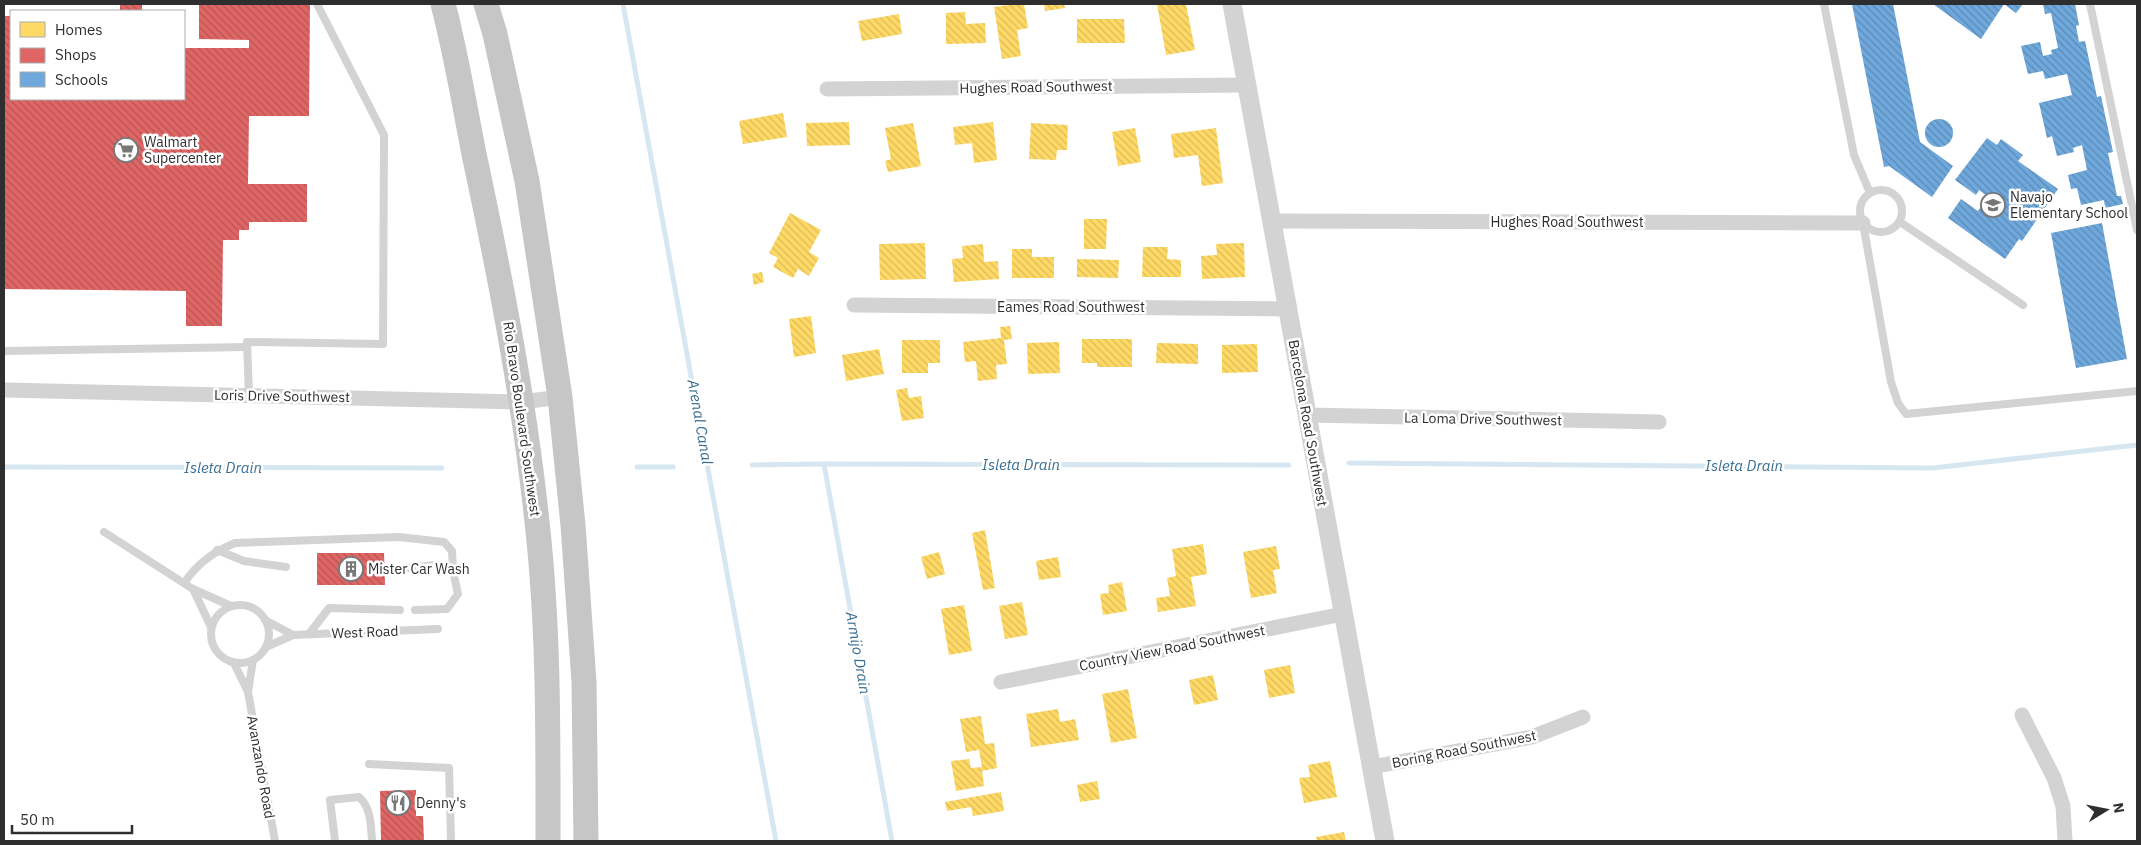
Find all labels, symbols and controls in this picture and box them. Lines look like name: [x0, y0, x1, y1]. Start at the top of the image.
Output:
legend: [10, 10, 185, 100]
text: Homes: [55, 20, 103, 39]
text: Shops: [55, 45, 97, 64]
text: Schools: [55, 70, 108, 89]
street label: Hughes Road Southwest: [959, 77, 1113, 97]
place label: Walmart Supercenter: [144, 133, 221, 167]
supermarket icon: Walmart Supercenter: [113, 137, 139, 163]
place label: Navajo Elementary School: [2010, 188, 2128, 222]
school or university icon: Navajo Elementary School: [1980, 192, 2006, 218]
street label: Hughes Road Southwest: [1490, 213, 1644, 231]
street label: Eames Road Southwest: [997, 298, 1145, 316]
street label: Rio Bravo Boulevard Southwest: [499, 320, 545, 518]
street label: Barcelona Road Southwest: [1284, 338, 1332, 508]
water label: Arenal Canal: [684, 377, 717, 466]
street label: Loris Drive Southwest: [214, 386, 350, 406]
street label: La Loma Drive Southwest: [1404, 409, 1562, 429]
water label: Isleta Drain: [982, 455, 1060, 474]
water label: Isleta Drain: [1705, 456, 1783, 475]
water label: Isleta Drain: [184, 458, 262, 477]
building icon: Mister Car Wash: [338, 556, 364, 582]
place label: Mister Car Wash: [368, 560, 470, 578]
water label: Armijo Drain: [842, 609, 875, 696]
street label: Country View Road Southwest: [1078, 621, 1266, 675]
street label: West Road: [331, 622, 399, 642]
street label: Avanzando Road: [243, 714, 279, 820]
street label: Boring Road Southwest: [1390, 726, 1538, 772]
north arrow: [2081, 785, 2131, 835]
restaurant icon: Denny's: [385, 790, 411, 816]
place label: Denny's: [416, 794, 467, 812]
text: N: [2109, 801, 2129, 814]
scale bar: [12, 802, 132, 834]
text: 50 m: [20, 810, 55, 829]

